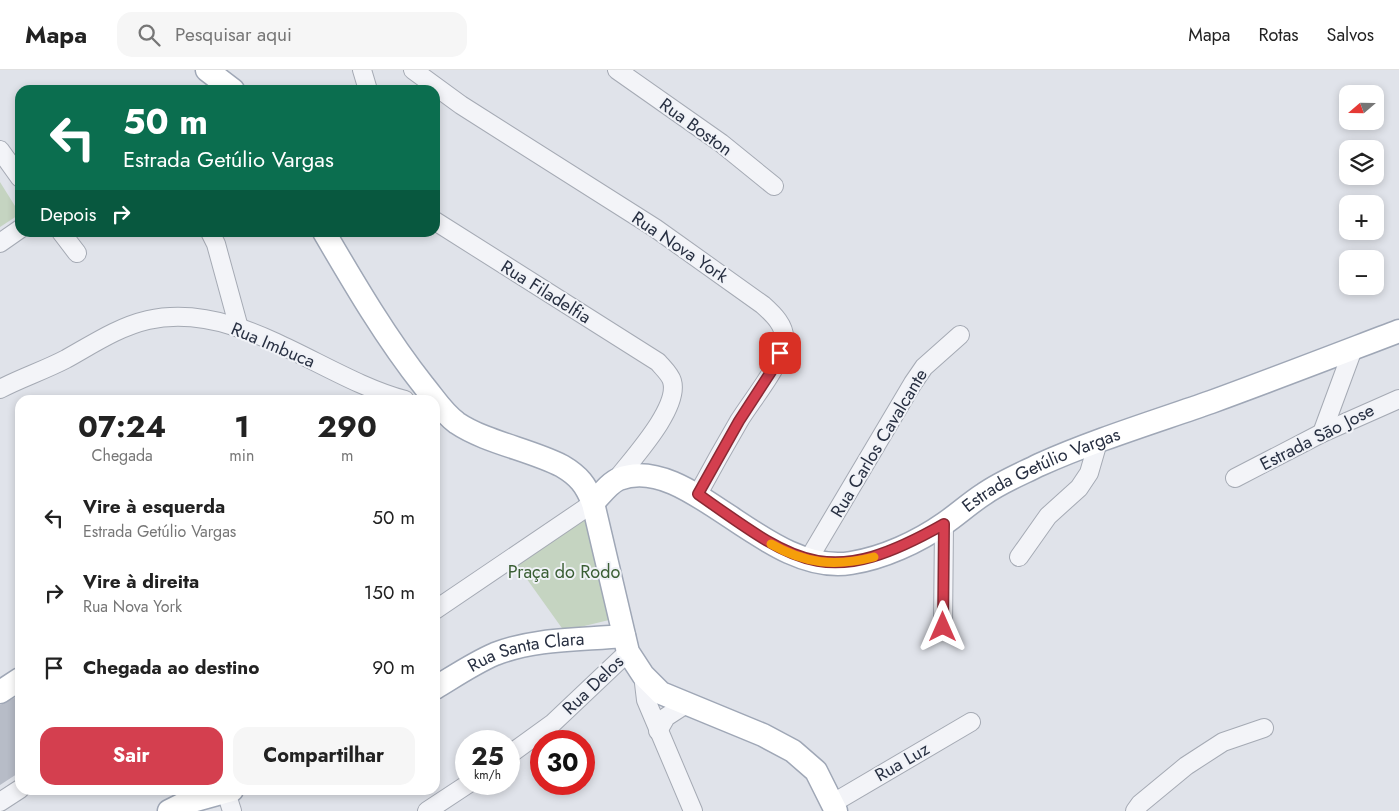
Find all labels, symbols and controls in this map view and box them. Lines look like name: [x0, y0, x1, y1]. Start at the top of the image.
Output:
search box: [117, 12, 467, 57]
text: Mapa: [25, 17, 87, 52]
icon: search: [135, 21, 163, 49]
text: Pesquisar aqui: [175, 21, 292, 48]
text: Mapa: [1188, 22, 1230, 48]
text: Rotas: [1258, 22, 1299, 48]
text: Salvos: [1327, 22, 1374, 48]
north arrow: [1339, 85, 1384, 130]
map controls: [1339, 85, 1384, 295]
street label: Rua Boston: [654, 92, 738, 162]
text: 50 m: [123, 97, 208, 147]
icon: left: [40, 105, 105, 170]
button: layers: [1339, 140, 1384, 185]
text: Estrada Getúlio Vargas: [123, 143, 334, 175]
button: +: [1339, 195, 1384, 240]
icon: right: [107, 200, 135, 228]
text: Depois: [40, 201, 97, 228]
street label: Rua Nova York: [627, 205, 733, 289]
button: −: [1339, 250, 1384, 295]
street label: Rua Filadelfia: [496, 254, 596, 330]
street label: Rua Imbuca: [227, 316, 319, 374]
pin: [759, 332, 801, 374]
icon: arrive: [766, 339, 794, 367]
street label: Rua Carlos Cavalcante: [824, 364, 934, 522]
street label: Estrada Sāo Jose: [1255, 397, 1379, 477]
text: 07:24: [78, 405, 166, 448]
text: 1: [234, 405, 249, 448]
text: 290: [317, 405, 377, 448]
street label: Estrada Getúlio Vargas: [956, 421, 1124, 519]
text: Chegada: [92, 444, 153, 467]
text: min: [229, 444, 254, 467]
text: m: [341, 444, 353, 467]
text: Vire à esquerda: [83, 493, 225, 520]
icon: left: [40, 504, 68, 532]
text: 50 m: [372, 504, 415, 531]
text: Estrada Getúlio Vargas: [83, 520, 236, 543]
park label: Praça do Rodo: [508, 559, 620, 585]
text: Vire à direita: [83, 568, 199, 595]
icon: right: [40, 579, 68, 607]
text: 150 m: [364, 579, 415, 606]
text: Rua Nova York: [83, 595, 182, 618]
position arrow: [916, 600, 968, 652]
street label: Rua Santa Clara: [463, 626, 585, 679]
street label: Rua Delos: [557, 649, 629, 721]
icon: arrive: [40, 654, 68, 682]
text: Chegada ao destino: [83, 654, 259, 681]
text: 90 m: [372, 654, 415, 681]
button: Sair: [40, 727, 223, 785]
button: Compartilhar: [233, 727, 415, 785]
speed limit sign: 30: [530, 730, 595, 795]
street label: Rua Luz: [870, 736, 935, 788]
text: 25: [471, 738, 504, 774]
text: km/h: [474, 766, 501, 784]

